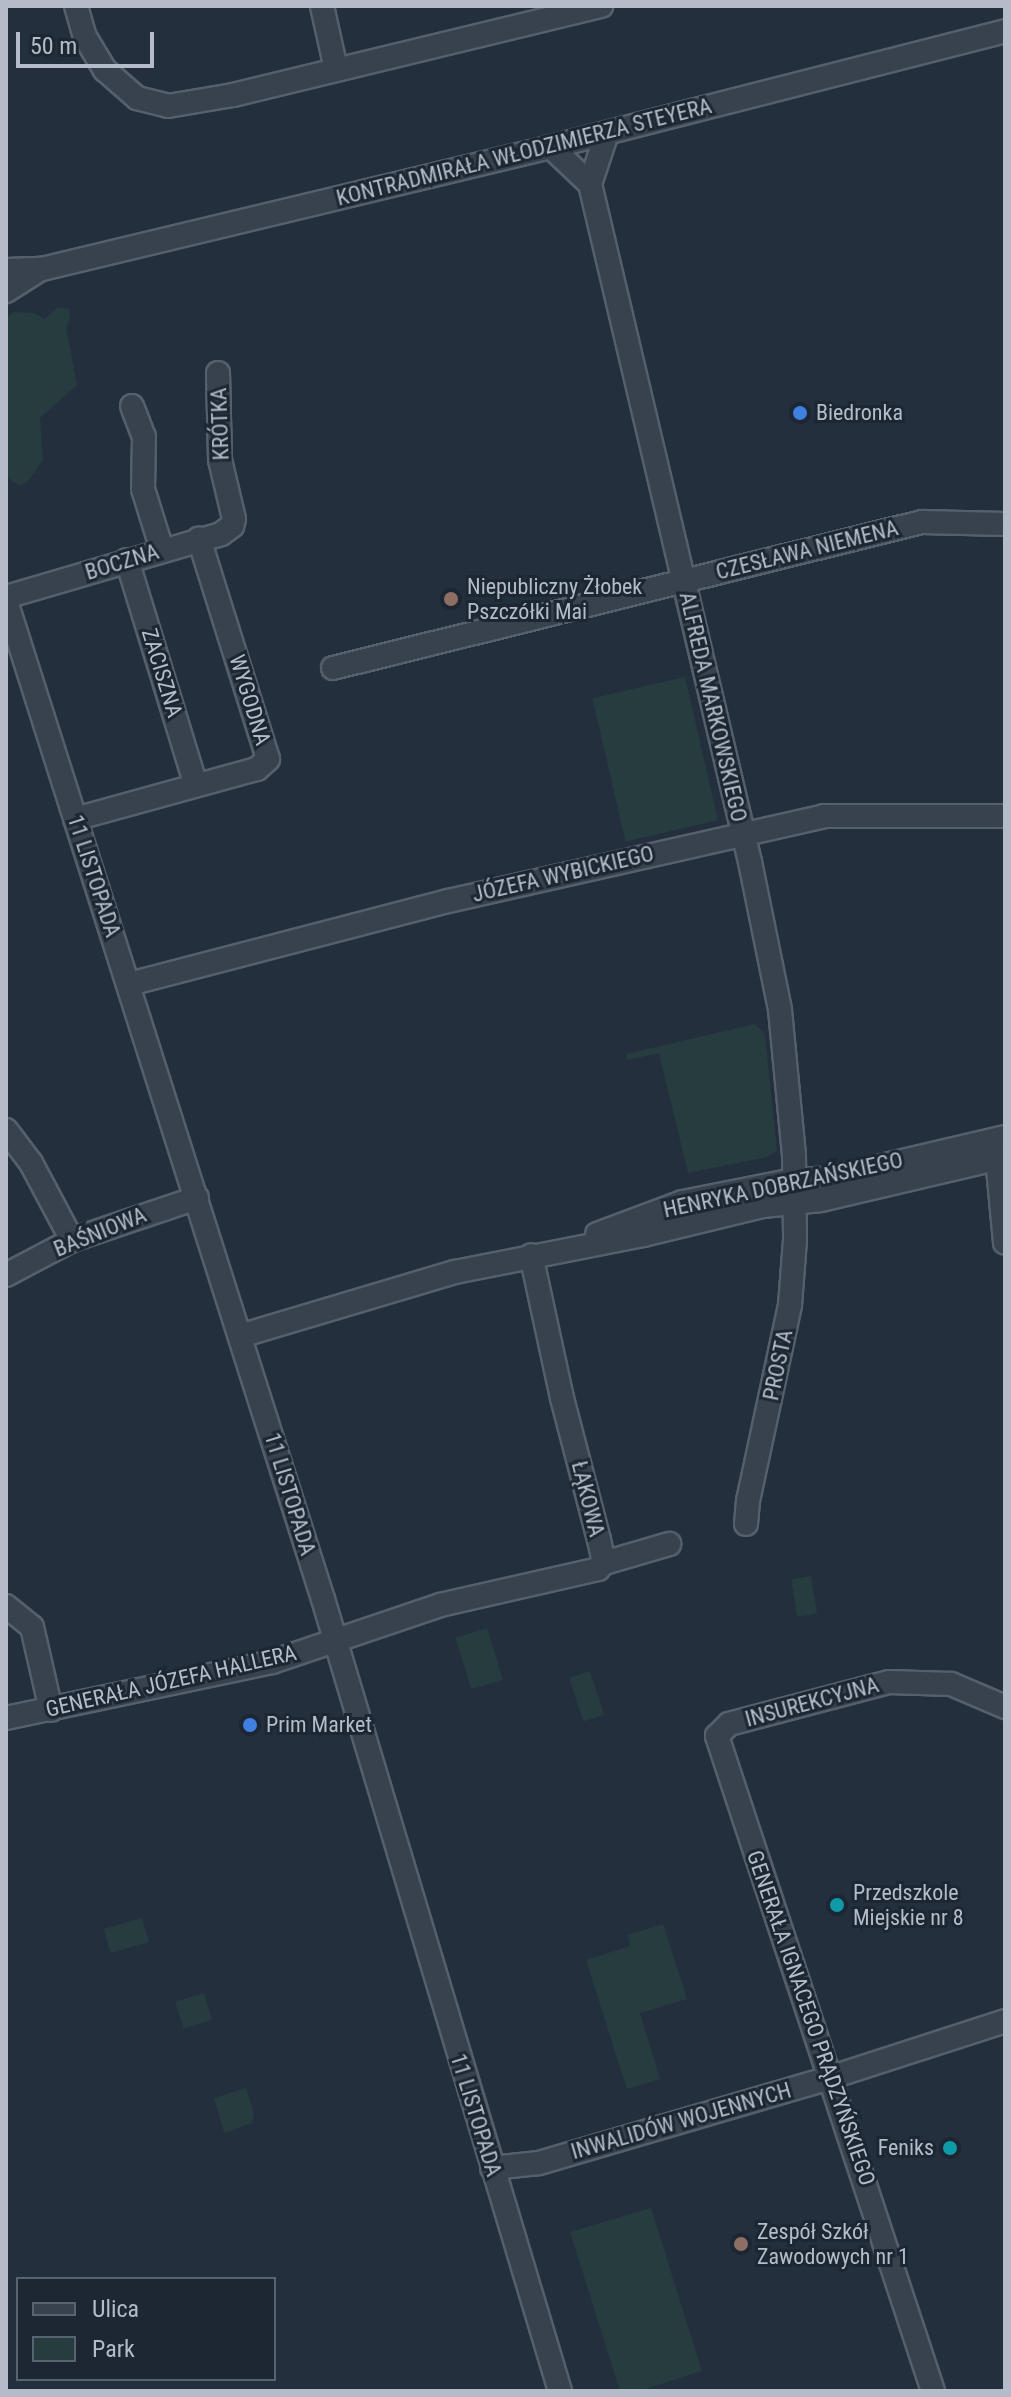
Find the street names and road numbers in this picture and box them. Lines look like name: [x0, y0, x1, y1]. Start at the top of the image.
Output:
street label: KONTRADMIRAŁA WŁODZIMIERZA STEYERA: [334, 93, 714, 211]
street label: KRÓTKA: [206, 387, 234, 461]
street label: CZESŁAWA NIEMENA: [713, 515, 901, 585]
street label: BOCZNA: [82, 538, 162, 586]
street label: ALFREDA MARKOWSKIEGO: [674, 589, 752, 825]
street label: ZACISZNA: [136, 625, 188, 721]
street label: WYGODNA: [224, 652, 276, 748]
street label: 11 LISTOPADA: [62, 812, 126, 940]
street label: JÓZEFA WYBICKIEGO: [470, 840, 656, 908]
street label: HENRYKA DOBRZAŃSKIEGO: [661, 1147, 905, 1223]
street label: BAŚNIOWA: [50, 1202, 150, 1262]
street label: PROSTA: [758, 1327, 798, 1403]
street label: 11 LISTOPADA: [259, 1429, 321, 1559]
street label: ŁĄKOWA: [566, 1458, 610, 1540]
street label: GENERAŁA JÓZEFA HALLERA: [43, 1639, 299, 1723]
street label: INSUREKCYJNA: [742, 1671, 882, 1733]
street label: GENERAŁA IGNACEGO PRĄDZYŃSKIEGO: [741, 1847, 881, 2189]
street label: 11 LISTOPADA: [445, 2050, 507, 2180]
street label: INWALIDÓW WOJENNYCH: [568, 2077, 794, 2165]

